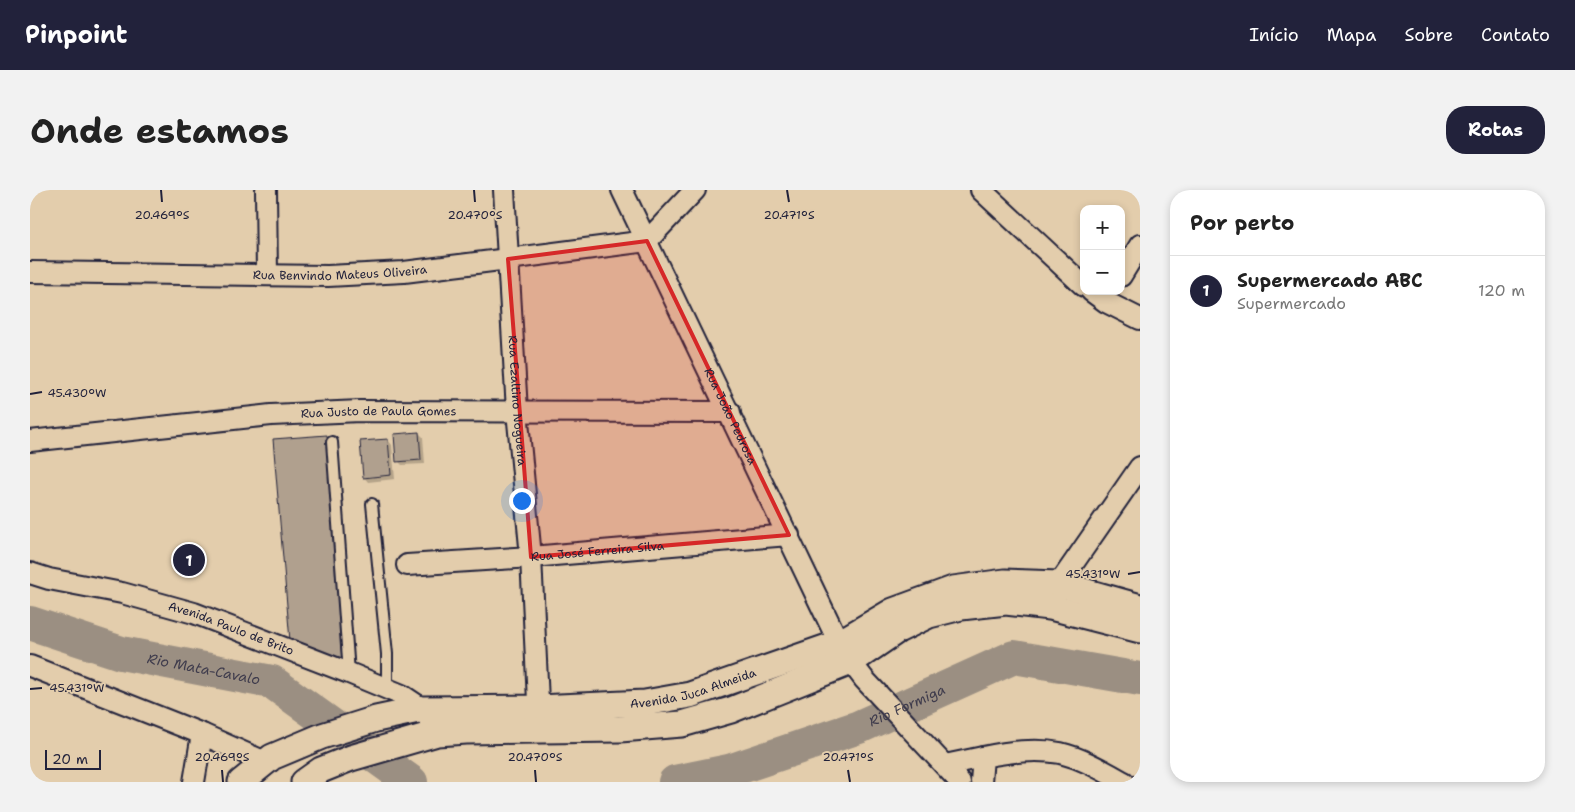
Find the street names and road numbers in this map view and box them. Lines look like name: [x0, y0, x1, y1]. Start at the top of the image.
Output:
street label: Rua Benvindo Mateus Oliveira: [253, 261, 428, 284]
street label: Rua Ezaltino Nogueira: [505, 335, 530, 467]
street label: Rua João Pedrosa: [700, 365, 761, 468]
street label: Rua Justo de Paula Gomes: [300, 403, 456, 422]
street label: Rua José Ferreira Silva: [530, 538, 665, 565]
street label: Avenida Paulo de Brito: [166, 598, 296, 659]
street label: Avenida Juca Almeida: [630, 664, 759, 712]

